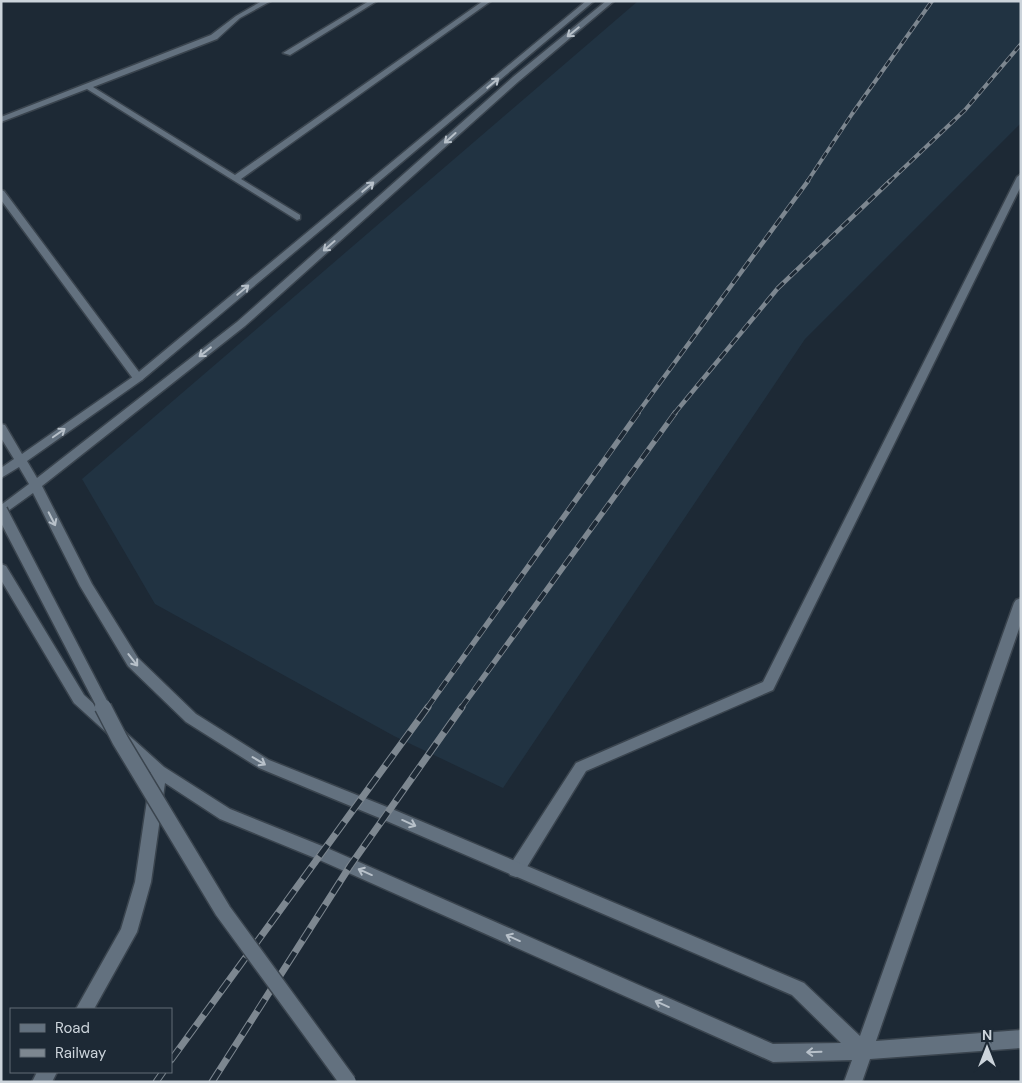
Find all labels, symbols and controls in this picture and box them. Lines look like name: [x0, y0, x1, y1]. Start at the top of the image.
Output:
one-way arrow: [567, 27, 580, 38]
one-way arrow: [486, 77, 499, 88]
one-way arrow: [444, 132, 457, 144]
one-way arrow: [361, 181, 374, 192]
one-way arrow: [323, 241, 336, 252]
one-way arrow: [236, 285, 249, 296]
one-way arrow: [199, 346, 212, 357]
one-way arrow: [52, 428, 66, 438]
one-way arrow: [47, 512, 57, 527]
one-way arrow: [128, 653, 139, 666]
one-way arrow: [252, 757, 266, 767]
one-way arrow: [401, 819, 416, 829]
one-way arrow: [358, 867, 373, 877]
one-way arrow: [506, 933, 521, 943]
one-way arrow: [655, 999, 670, 1009]
legend: [10, 1008, 172, 1073]
text: Road: [55, 1018, 90, 1038]
north arrow: [962, 1023, 1012, 1073]
text: N: [982, 1026, 992, 1044]
text: Railway: [55, 1043, 107, 1063]
one-way arrow: [806, 1047, 822, 1057]

